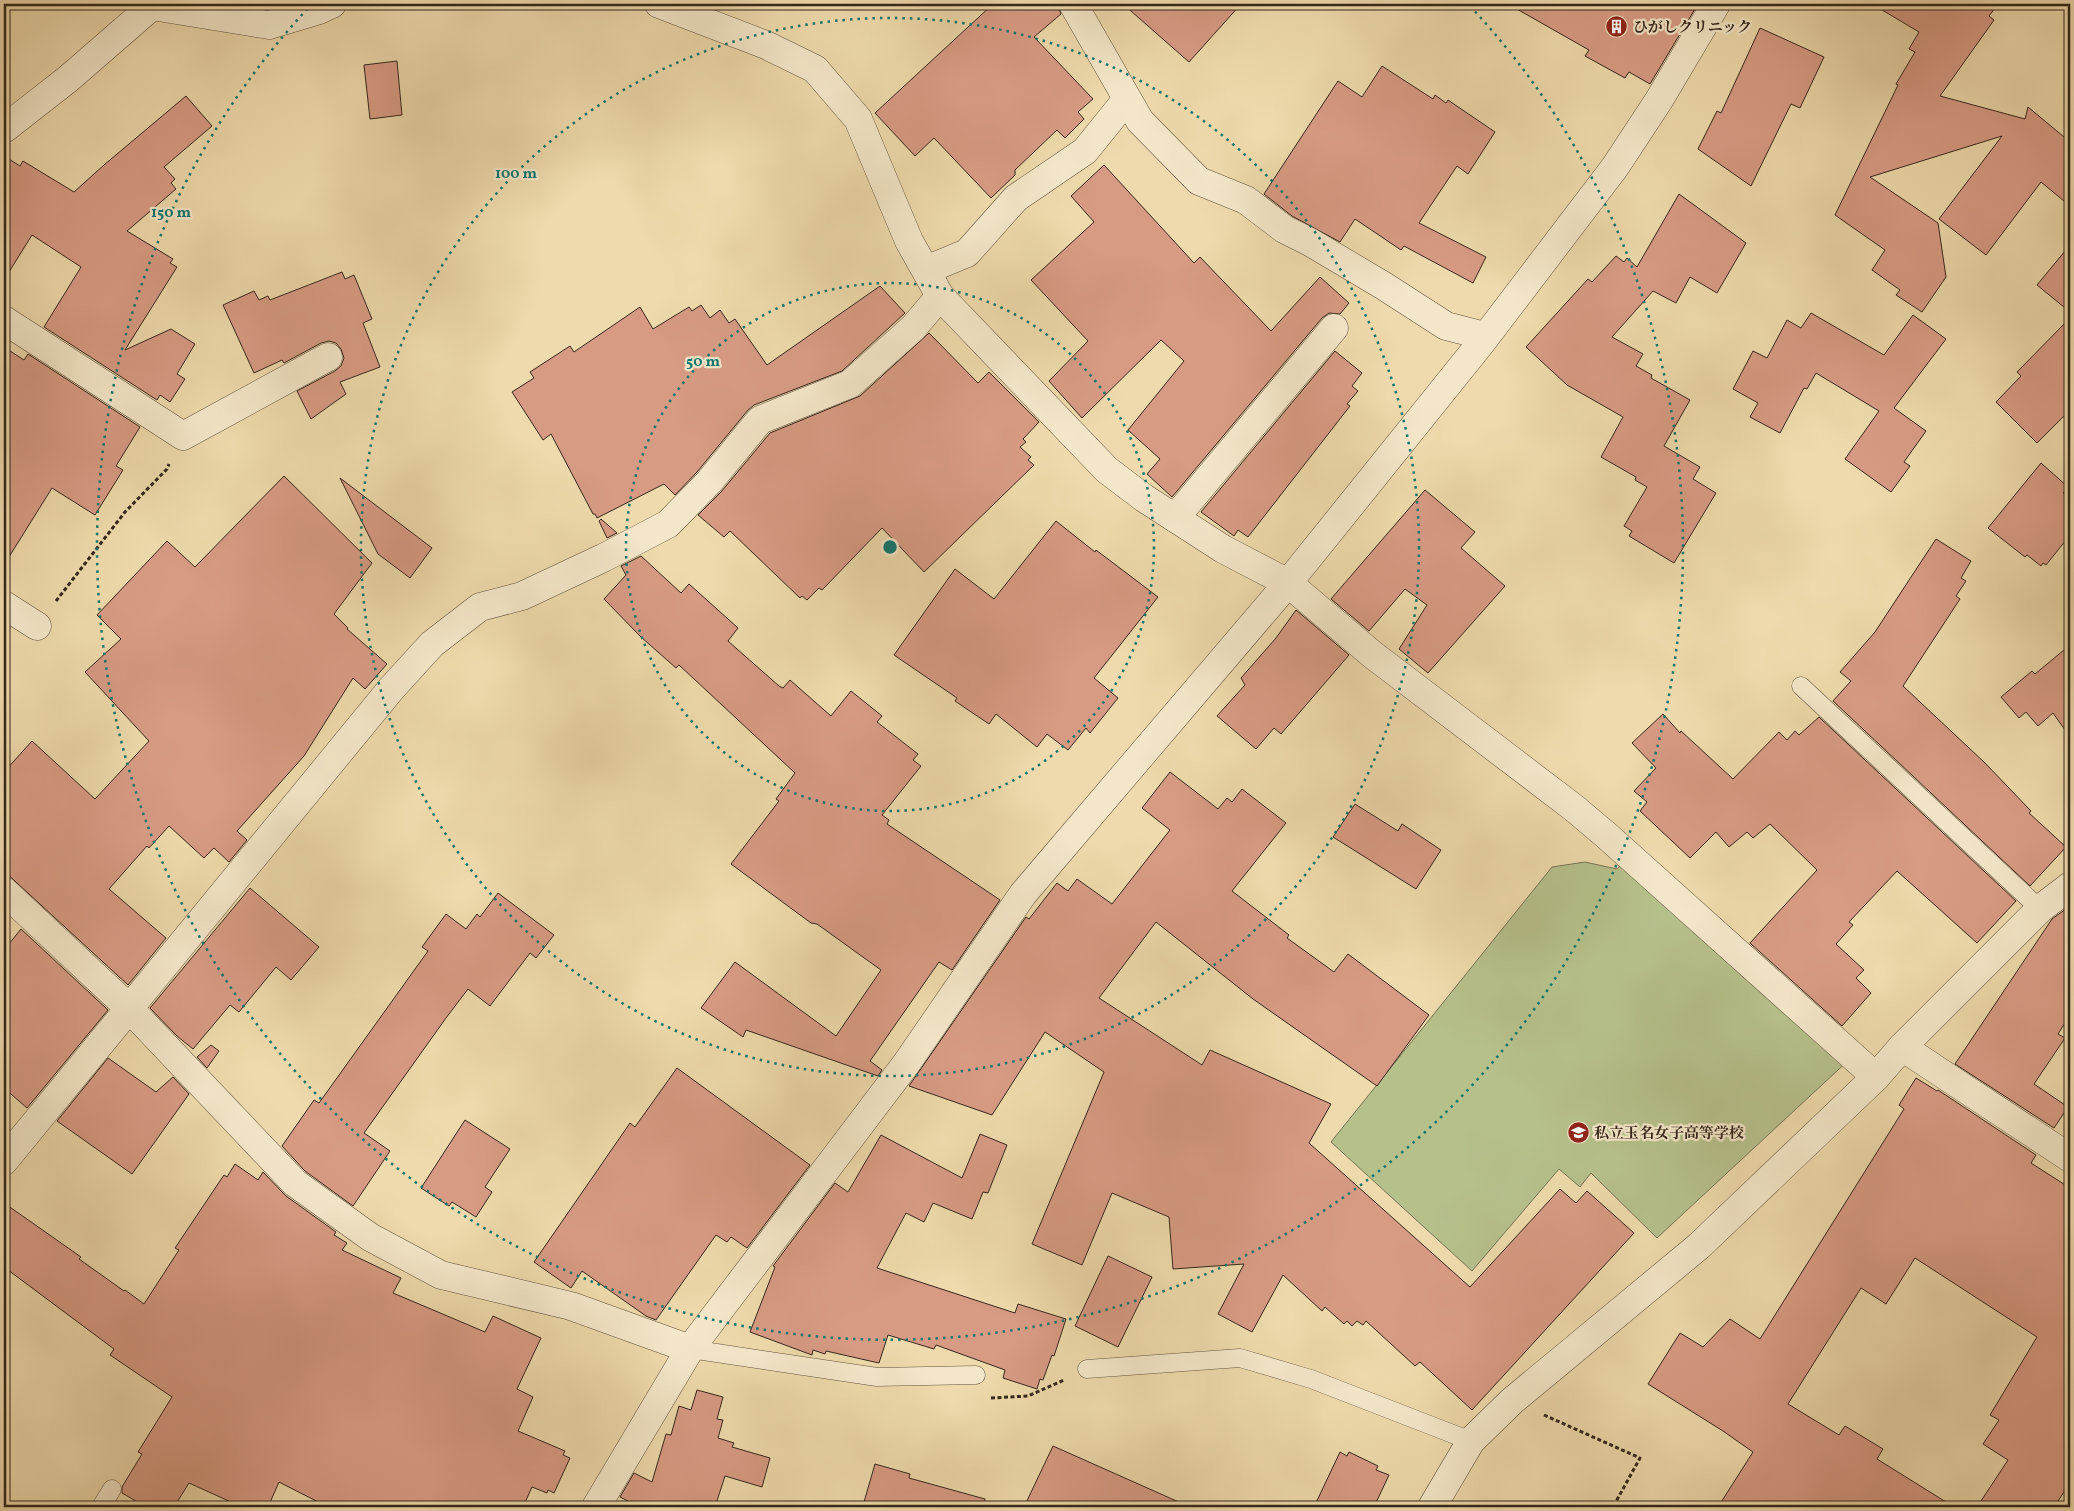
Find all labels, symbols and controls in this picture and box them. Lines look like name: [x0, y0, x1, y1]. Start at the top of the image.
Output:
building icon: ひがしクリニック: [1605, 15, 1629, 39]
place label: ひがしクリニック: [1633, 18, 1752, 39]
text: 100 m: [495, 164, 538, 185]
text: 150 m: [151, 203, 191, 224]
text: 50 m: [686, 352, 720, 373]
centre of rings: [881, 538, 899, 556]
school or university icon: 私立玉名女子高等学校: [1566, 1121, 1590, 1145]
place label: 私立玉名女子高等学校: [1594, 1124, 1744, 1145]

